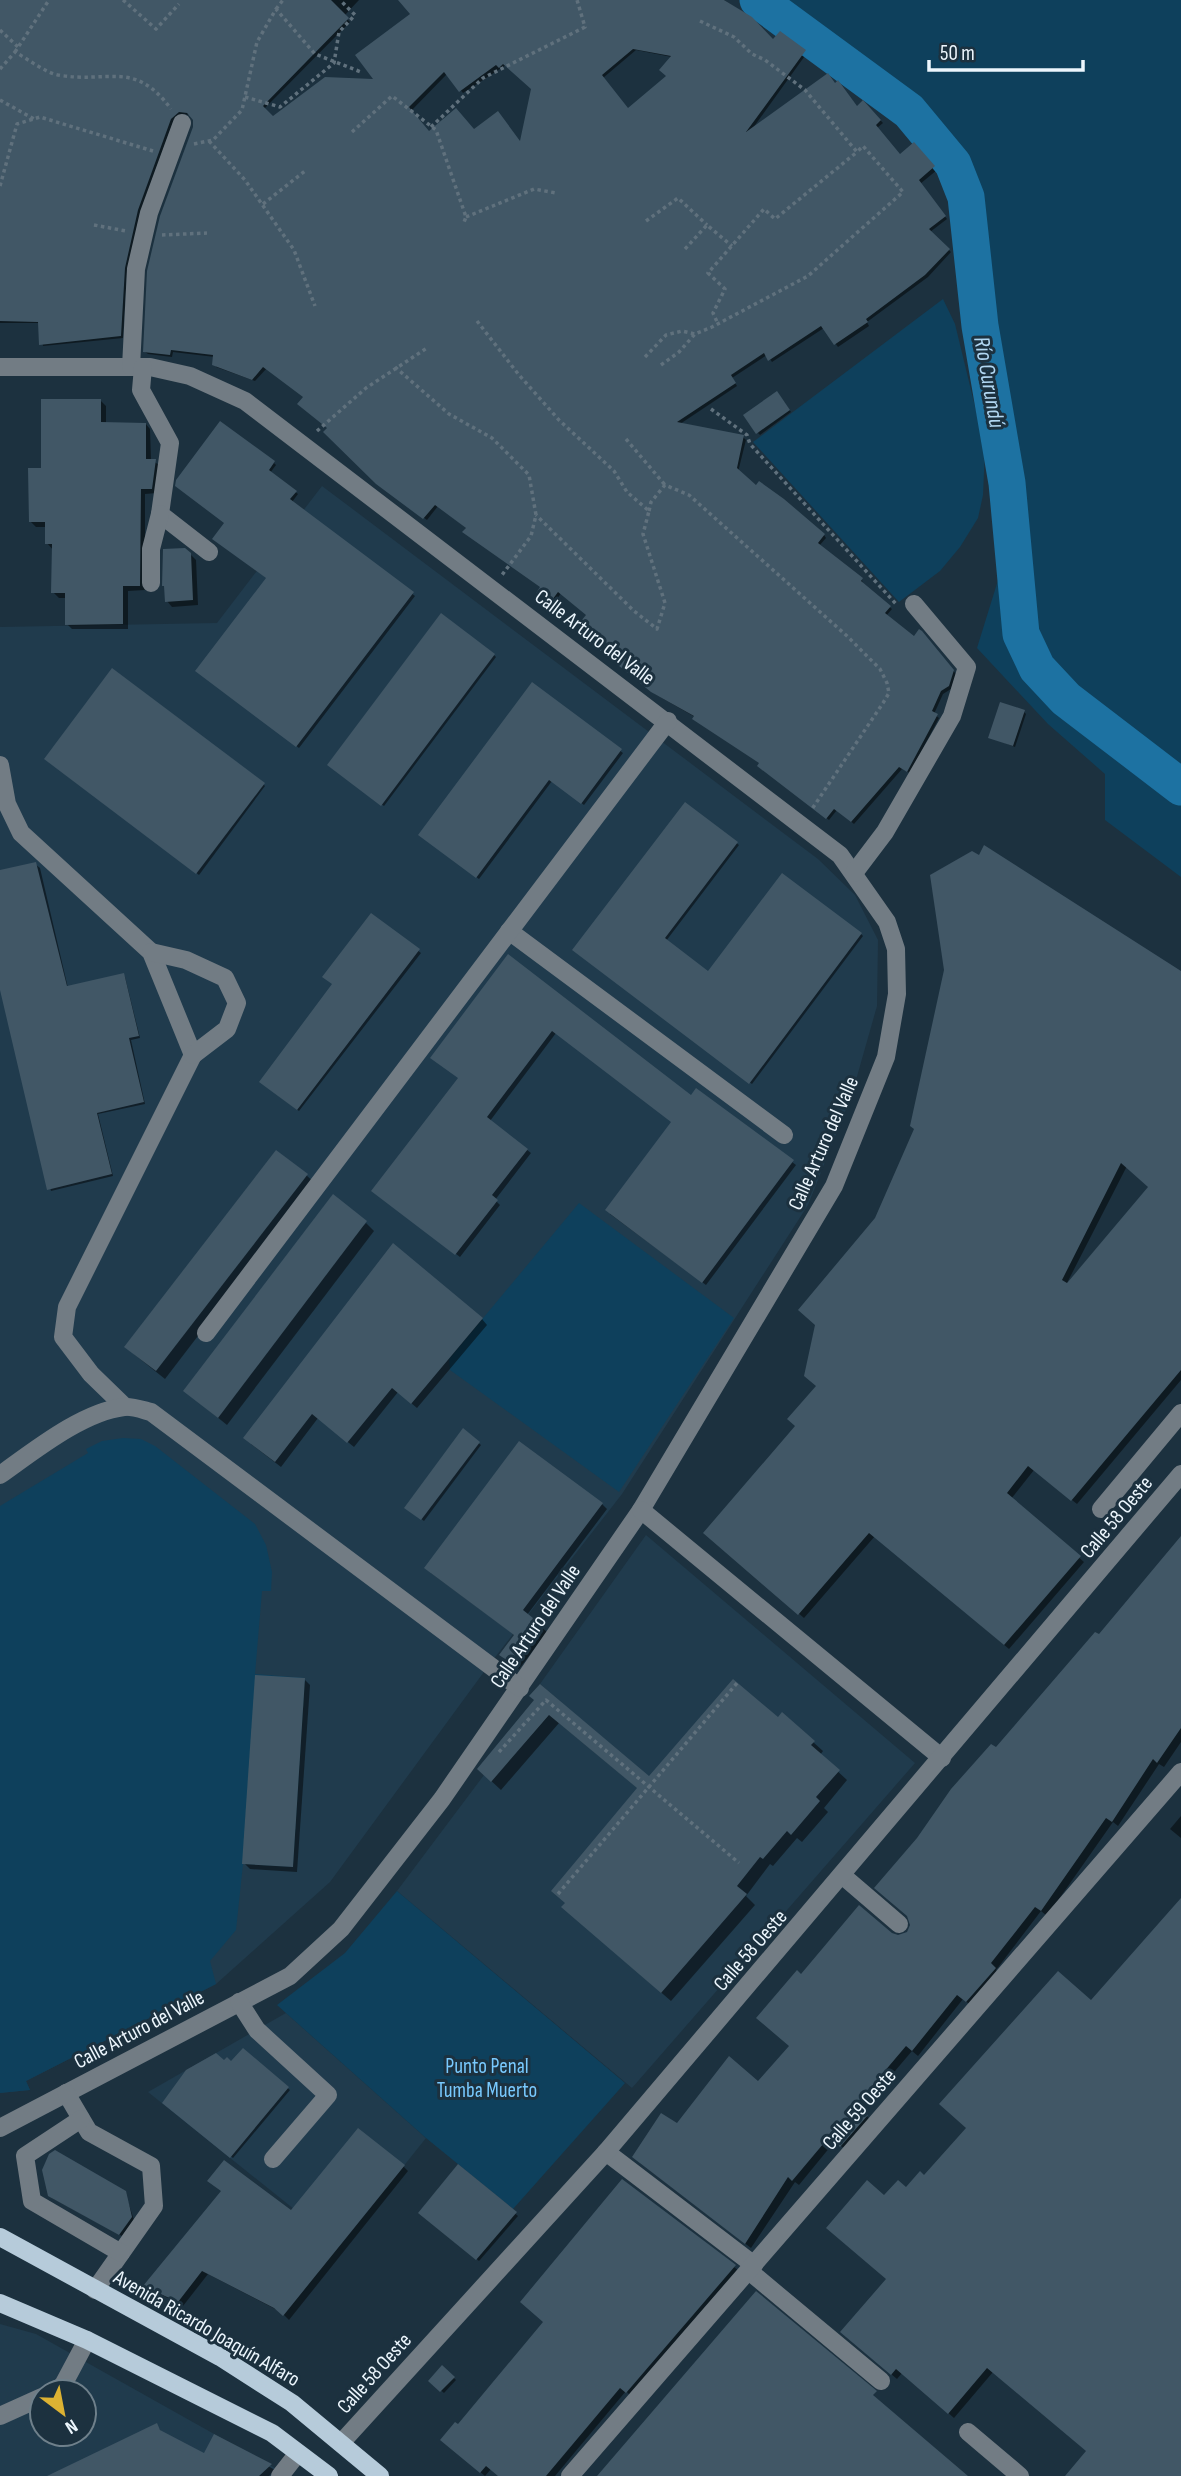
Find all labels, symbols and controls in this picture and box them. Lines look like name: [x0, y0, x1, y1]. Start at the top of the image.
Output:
scale bar: [929, 28, 1083, 72]
text: 50 m: [940, 41, 975, 66]
water label: Río Curundú: [967, 334, 1011, 431]
street label: Calle Arturo del Valle: [530, 584, 660, 691]
street label: Calle Arturo del Valle: [783, 1072, 864, 1214]
street label: Calle 58 Oeste: [1075, 1471, 1158, 1563]
street label: Calle Arturo del Valle: [485, 1560, 586, 1693]
street label: Calle 58 Oeste: [708, 1905, 792, 1996]
street label: Calle Arturo del Valle: [70, 1985, 209, 2074]
park label: Punto Penal Tumba Muerto: [437, 2054, 537, 2103]
street label: Calle 59 Oeste: [817, 2064, 901, 2155]
street label: Avenida Ricardo Joaquín Alfaro: [108, 2264, 304, 2392]
street label: Calle 58 Oeste: [332, 2328, 417, 2419]
north arrow: [28, 2378, 98, 2448]
text: N: [61, 2414, 82, 2439]

